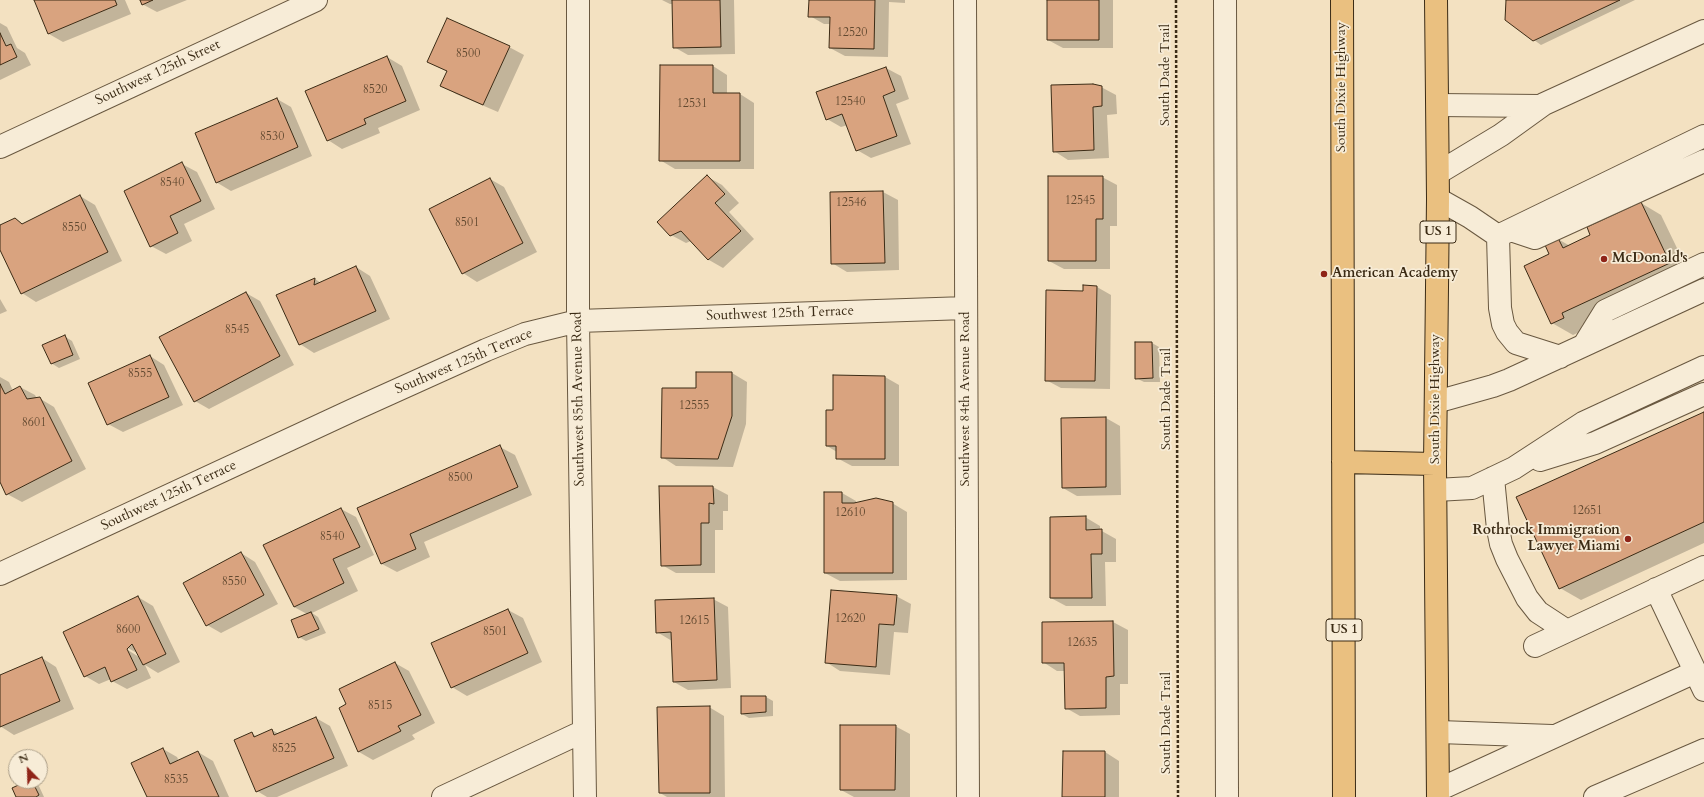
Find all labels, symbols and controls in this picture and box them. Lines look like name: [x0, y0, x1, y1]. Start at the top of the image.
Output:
street label: South Dixie Highway: [1334, 22, 1350, 152]
street label: South Dade Trail: [1158, 24, 1174, 126]
house number: 12520: [837, 26, 867, 40]
street label: Southwest 125th Street: [93, 37, 223, 109]
house number: 8500: [456, 47, 480, 61]
house number: 8520: [363, 83, 387, 97]
house number: 12540: [835, 95, 865, 109]
house number: 12531: [677, 97, 707, 111]
house number: 8530: [260, 130, 284, 144]
house number: 8540: [160, 176, 184, 190]
house number: 12545: [1065, 194, 1095, 208]
house number: 12546: [836, 196, 866, 210]
house number: 8501: [455, 216, 479, 230]
house number: 8550: [62, 221, 86, 235]
road number: US 1: [1420, 221, 1456, 243]
place label: McDonald's: [1612, 251, 1688, 267]
marker: McDonald's: [1599, 254, 1609, 264]
place label: American Academy: [1332, 266, 1458, 282]
marker: American Academy: [1319, 269, 1329, 279]
street label: Southwest 125th Terrace: [706, 303, 854, 325]
street label: Southwest 85th Avenue Road: [569, 311, 589, 487]
street label: Southwest 84th Avenue Road: [958, 312, 974, 486]
house number: 8545: [225, 323, 249, 337]
street label: Southwest 125th Terrace: [393, 325, 535, 399]
street label: South Dixie Highway: [1428, 334, 1444, 464]
street label: South Dade Trail: [1159, 348, 1175, 450]
house number: 8555: [128, 367, 152, 381]
house number: 12555: [679, 399, 709, 413]
house number: 8601: [22, 416, 46, 430]
street label: Southwest 125th Terrace: [98, 457, 240, 535]
house number: 8500: [448, 471, 472, 485]
house number: 12651: [1572, 504, 1602, 518]
house number: 12610: [835, 506, 865, 520]
place label: Rothrock Immigration Lawyer Miami: [1473, 523, 1620, 556]
house number: 8540: [320, 530, 344, 544]
marker: Rothrock Immigration Lawyer Miami: [1623, 534, 1633, 544]
house number: 8550: [222, 575, 246, 589]
house number: 12620: [835, 612, 865, 626]
house number: 12615: [679, 614, 709, 628]
road number: US 1: [1326, 619, 1362, 641]
house number: 8600: [116, 623, 140, 637]
house number: 8501: [483, 625, 507, 639]
house number: 12635: [1067, 636, 1097, 650]
street label: South Dade Trail: [1159, 672, 1175, 774]
house number: 8515: [368, 699, 392, 713]
house number: 8525: [272, 742, 296, 756]
north arrow: [8, 749, 48, 789]
text: N: [16, 750, 31, 767]
house number: 8535: [164, 773, 188, 787]

